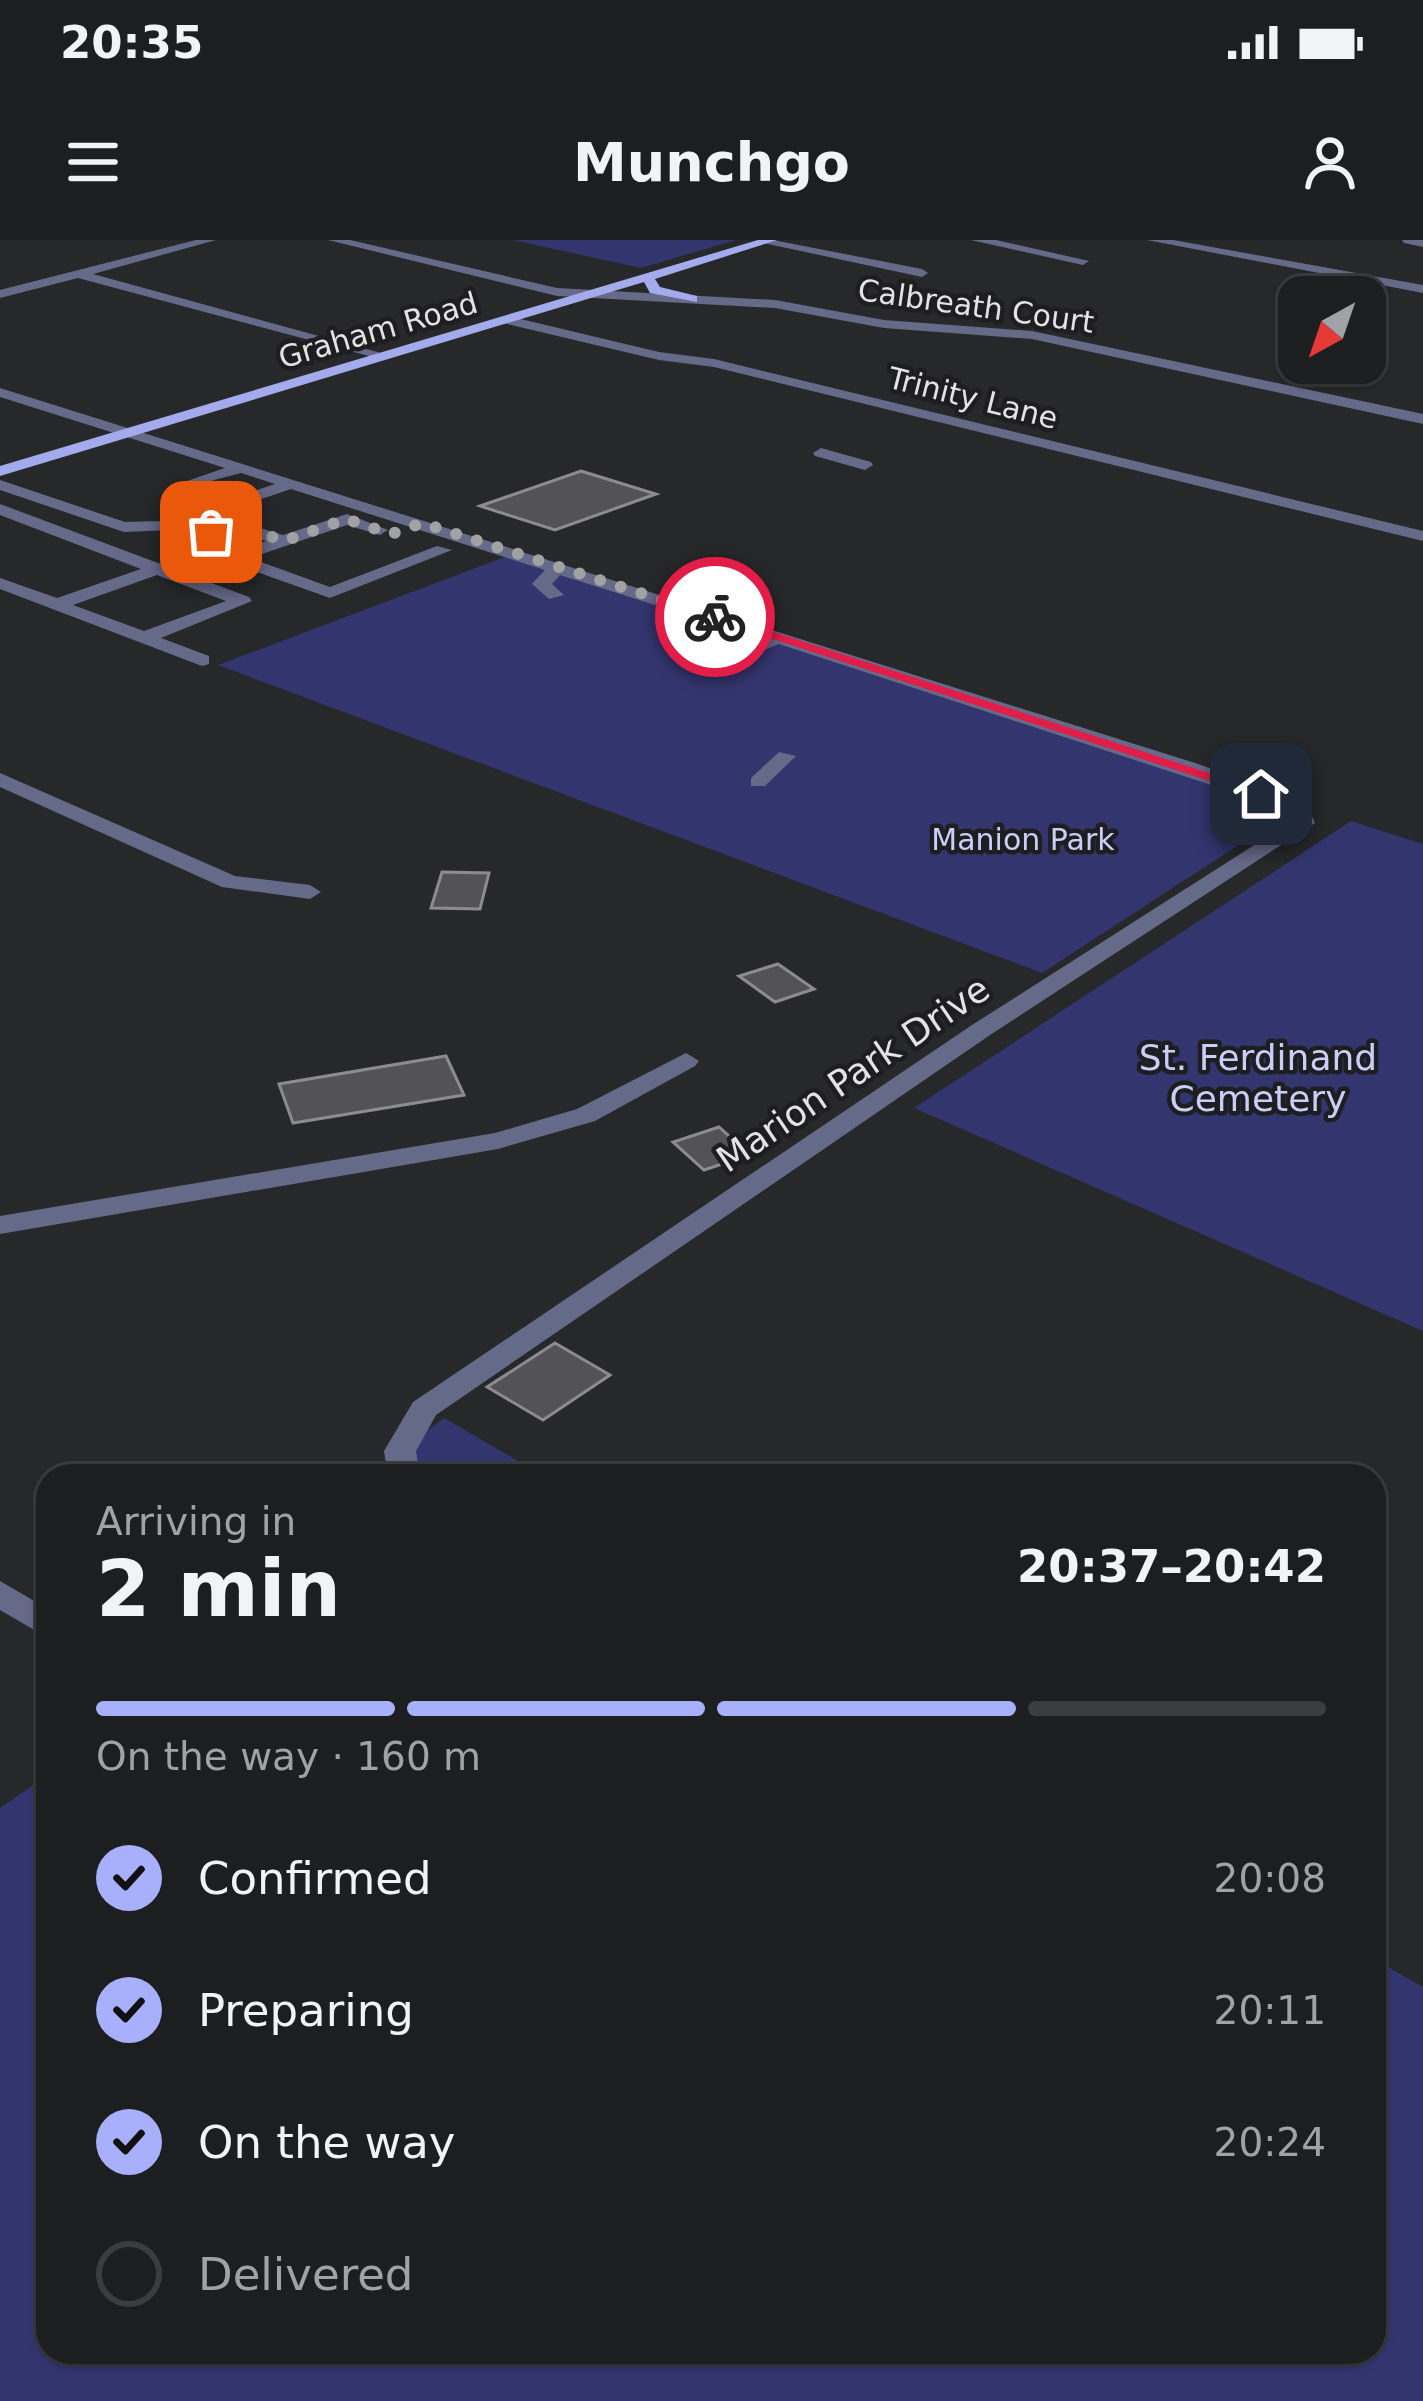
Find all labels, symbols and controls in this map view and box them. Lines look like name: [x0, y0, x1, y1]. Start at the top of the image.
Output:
text: 20:35: [60, 16, 203, 69]
icon: menu: [60, 129, 126, 195]
icon: person: [1297, 129, 1363, 195]
text: Munchgo: [573, 131, 850, 194]
street label: Calbreath Court: [856, 272, 1096, 340]
north arrow: [1278, 276, 1386, 384]
map controls: [1278, 276, 1386, 384]
street label: Graham Road: [274, 285, 482, 375]
street label: Trinity Lane: [884, 360, 1061, 436]
pin: [160, 481, 262, 583]
icon: bag: [178, 499, 244, 565]
courier: [655, 557, 775, 677]
icon: bike: [682, 584, 748, 650]
pin: [1210, 743, 1312, 845]
icon: home: [1228, 761, 1294, 827]
park label: Manion Park: [931, 822, 1115, 857]
street label: Marion Park Drive: [709, 968, 997, 1180]
park label: St. Ferdinand Cemetery: [1139, 1037, 1377, 1119]
text: Arriving in: [96, 1499, 296, 1544]
text: 20:37–20:42: [1017, 1540, 1326, 1593]
text: 2 min: [96, 1544, 341, 1634]
text: On the way · 160 m: [96, 1734, 481, 1779]
icon: check: [96, 1845, 162, 1911]
text: Confirmed: [198, 1852, 432, 1905]
text: 20:08: [1214, 1856, 1326, 1901]
icon: check: [96, 1977, 162, 2043]
text: Preparing: [198, 1984, 414, 2037]
text: 20:11: [1214, 1988, 1326, 2033]
icon: check: [96, 2109, 162, 2175]
text: On the way: [198, 2116, 455, 2169]
text: 20:24: [1214, 2120, 1326, 2165]
text: Delivered: [198, 2248, 413, 2301]

